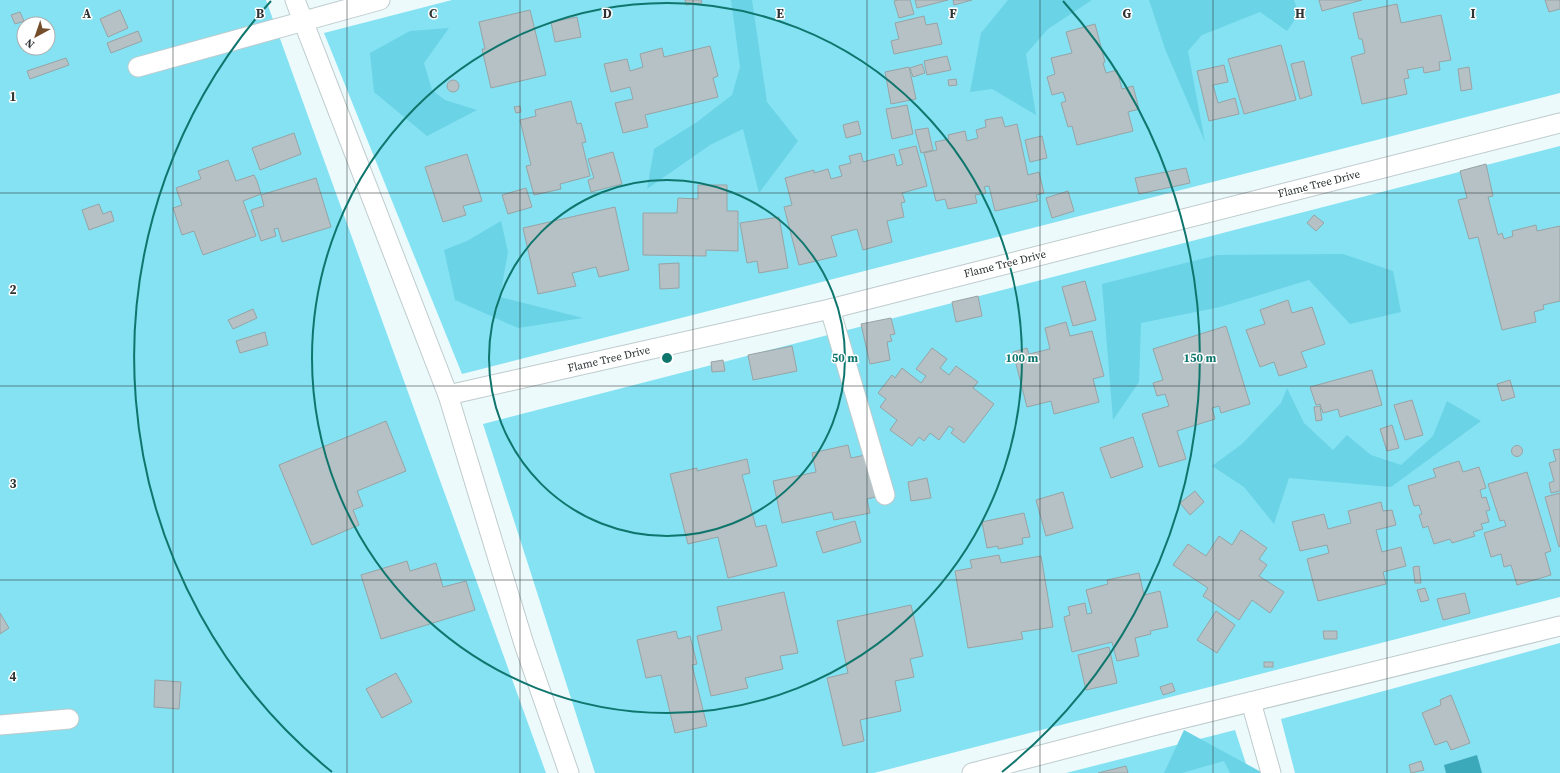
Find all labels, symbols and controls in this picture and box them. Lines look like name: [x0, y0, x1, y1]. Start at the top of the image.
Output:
text: A: [83, 5, 92, 22]
text: B: [256, 5, 265, 22]
text: C: [429, 5, 437, 22]
text: D: [602, 5, 612, 22]
text: E: [776, 5, 784, 22]
text: F: [949, 5, 957, 22]
text: G: [1123, 5, 1132, 22]
text: H: [1295, 5, 1305, 22]
text: I: [1470, 5, 1476, 22]
north arrow: [16, 16, 56, 56]
text: N: [22, 35, 38, 52]
text: 1: [9, 88, 17, 105]
street label: Flame Tree Drive: [1276, 166, 1362, 201]
street label: Flame Tree Drive: [962, 246, 1048, 281]
text: 2: [9, 281, 17, 298]
street label: Flame Tree Drive: [566, 342, 652, 376]
text: 50 m: [832, 350, 858, 366]
text: 100 m: [1006, 350, 1039, 366]
text: 150 m: [1184, 350, 1217, 366]
centre of rings: [660, 351, 674, 365]
text: 3: [9, 475, 17, 492]
text: 4: [9, 668, 17, 685]

